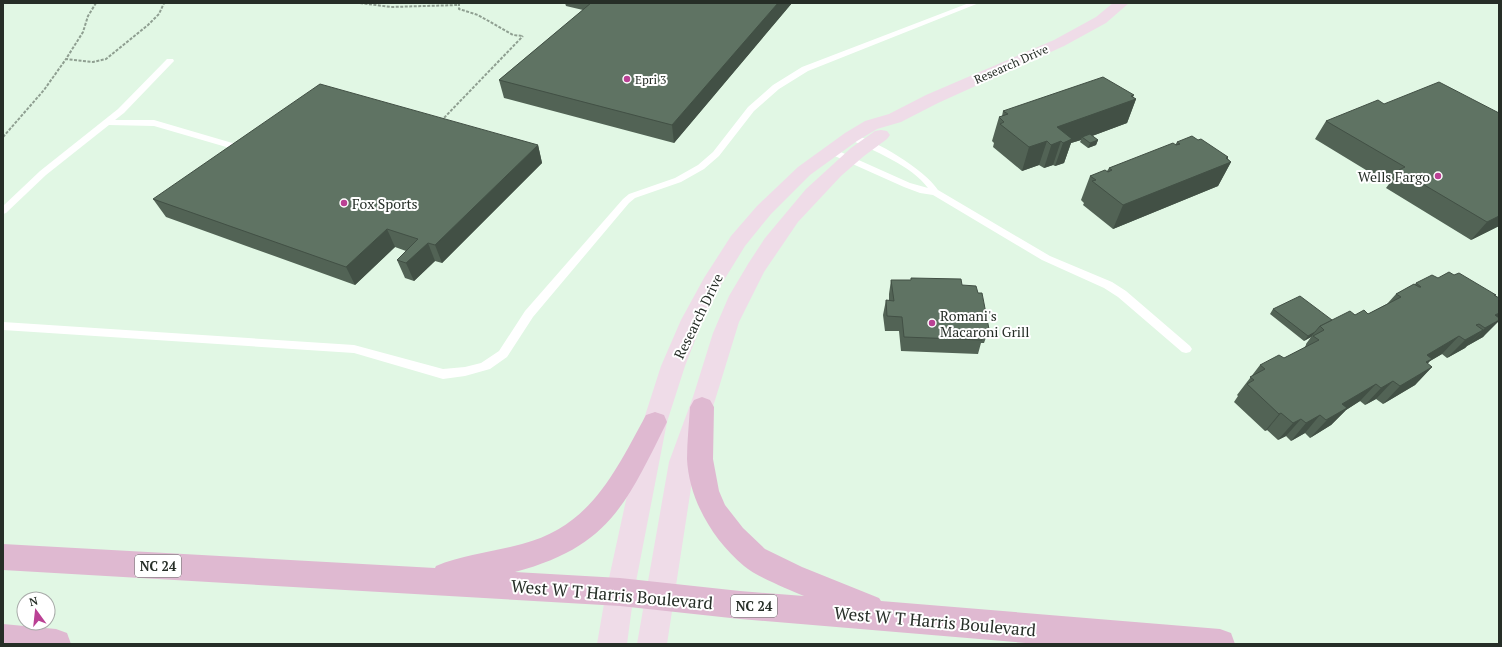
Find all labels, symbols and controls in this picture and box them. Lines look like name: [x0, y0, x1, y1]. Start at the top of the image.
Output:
street label: Research Drive: [972, 41, 1050, 87]
place label: Epri 3: [635, 72, 666, 87]
marker: Epri 3: [622, 74, 632, 84]
place label: Wells Fargo: [1358, 167, 1430, 186]
marker: Wells Fargo: [1433, 171, 1443, 181]
place label: Fox Sports: [352, 194, 418, 213]
marker: Fox Sports: [339, 198, 349, 208]
street label: Research Drive: [669, 270, 727, 362]
place label: Romani's Macaroni Grill: [940, 306, 1030, 341]
marker: Romani's Macaroni Grill: [927, 318, 937, 328]
road number: NC 24: [135, 555, 181, 577]
street label: West W T Harris Boulevard: [510, 574, 714, 614]
north arrow: [16, 591, 56, 631]
text: N: [28, 593, 40, 609]
road number: NC 24: [731, 595, 777, 617]
street label: West W T Harris Boulevard: [833, 601, 1037, 641]

